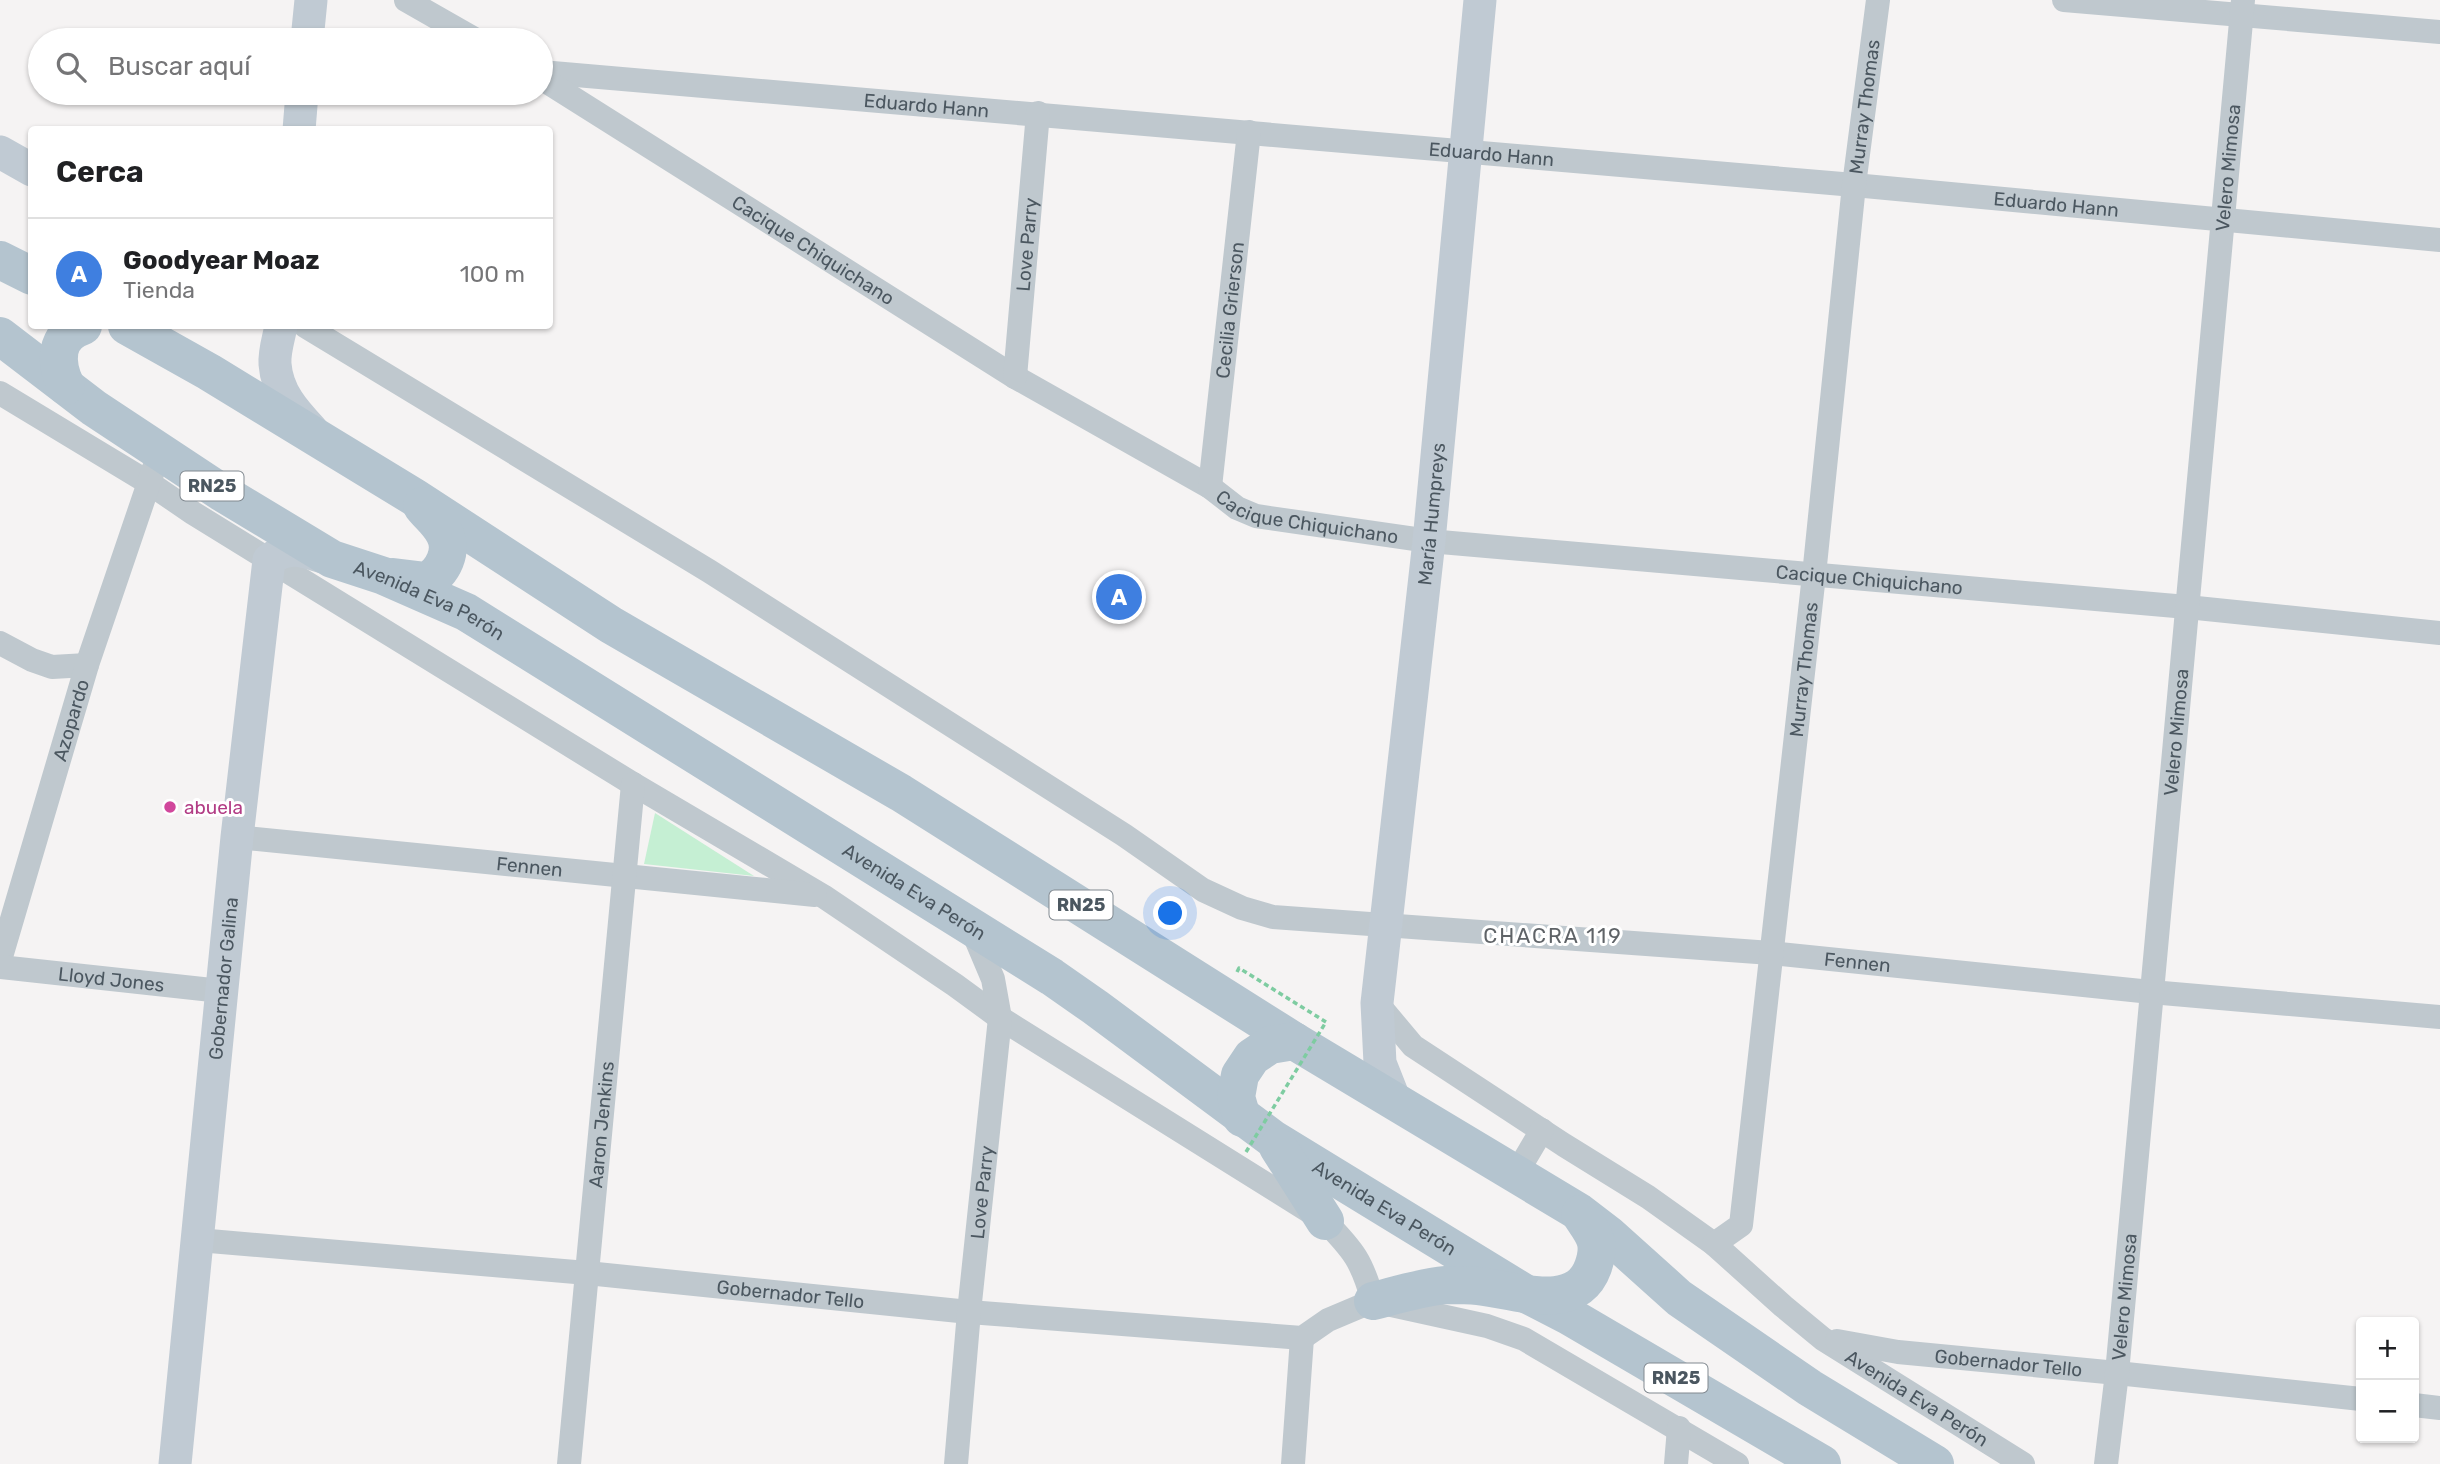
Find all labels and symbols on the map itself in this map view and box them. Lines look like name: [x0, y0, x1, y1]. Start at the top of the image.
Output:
street label: Murray Thomas: [1844, 38, 1884, 175]
street label: Eduardo Hann: [863, 88, 990, 122]
street label: Velero Mimosa: [2210, 103, 2245, 232]
street label: Eduardo Hann: [1428, 137, 1555, 171]
street label: Eduardo Hann: [1993, 187, 2120, 221]
street label: Cacique Chiquichano: [728, 190, 899, 310]
street label: Love Parry: [1011, 197, 1042, 292]
street label: Cecilia Grierson: [1210, 240, 1248, 380]
street label: María Humpreys: [1413, 442, 1450, 586]
road number: RN25: [180, 472, 244, 500]
street label: Cacique Chiquichano: [1212, 485, 1400, 548]
street label: Avenida Eva Perón: [351, 555, 509, 645]
street label: Cacique Chiquichano: [1775, 560, 1964, 599]
pin: A: [1096, 571, 1142, 623]
street label: Murray Thomas: [1784, 601, 1822, 738]
street label: Velero Mimosa: [2159, 668, 2193, 797]
street label: Azopardo: [48, 677, 94, 764]
place label: abuela: [184, 796, 243, 819]
marker: abuela: [162, 799, 178, 815]
street label: Avenida Eva Perón: [839, 838, 990, 945]
street label: Fennen: [495, 852, 564, 881]
road number: RN25: [1050, 890, 1112, 920]
street label: Gobernador Galina: [204, 896, 243, 1061]
your location: [1153, 896, 1187, 930]
district label: CHACRA 119: [1483, 923, 1623, 948]
street label: Fennen: [1823, 947, 1892, 977]
street label: Lloyd Jones: [57, 962, 166, 996]
street label: Aaron Jenkins: [584, 1060, 618, 1189]
street label: Love Parry: [965, 1144, 998, 1240]
street label: Avenida Eva Perón: [1309, 1155, 1461, 1260]
street label: Velero Mimosa: [2107, 1232, 2141, 1362]
street label: Gobernador Tello: [716, 1275, 865, 1313]
street label: Avenida Eva Perón: [1841, 1344, 1993, 1451]
street label: Gobernador Tello: [1934, 1344, 2083, 1381]
road number: RN25: [1644, 1364, 1708, 1392]

